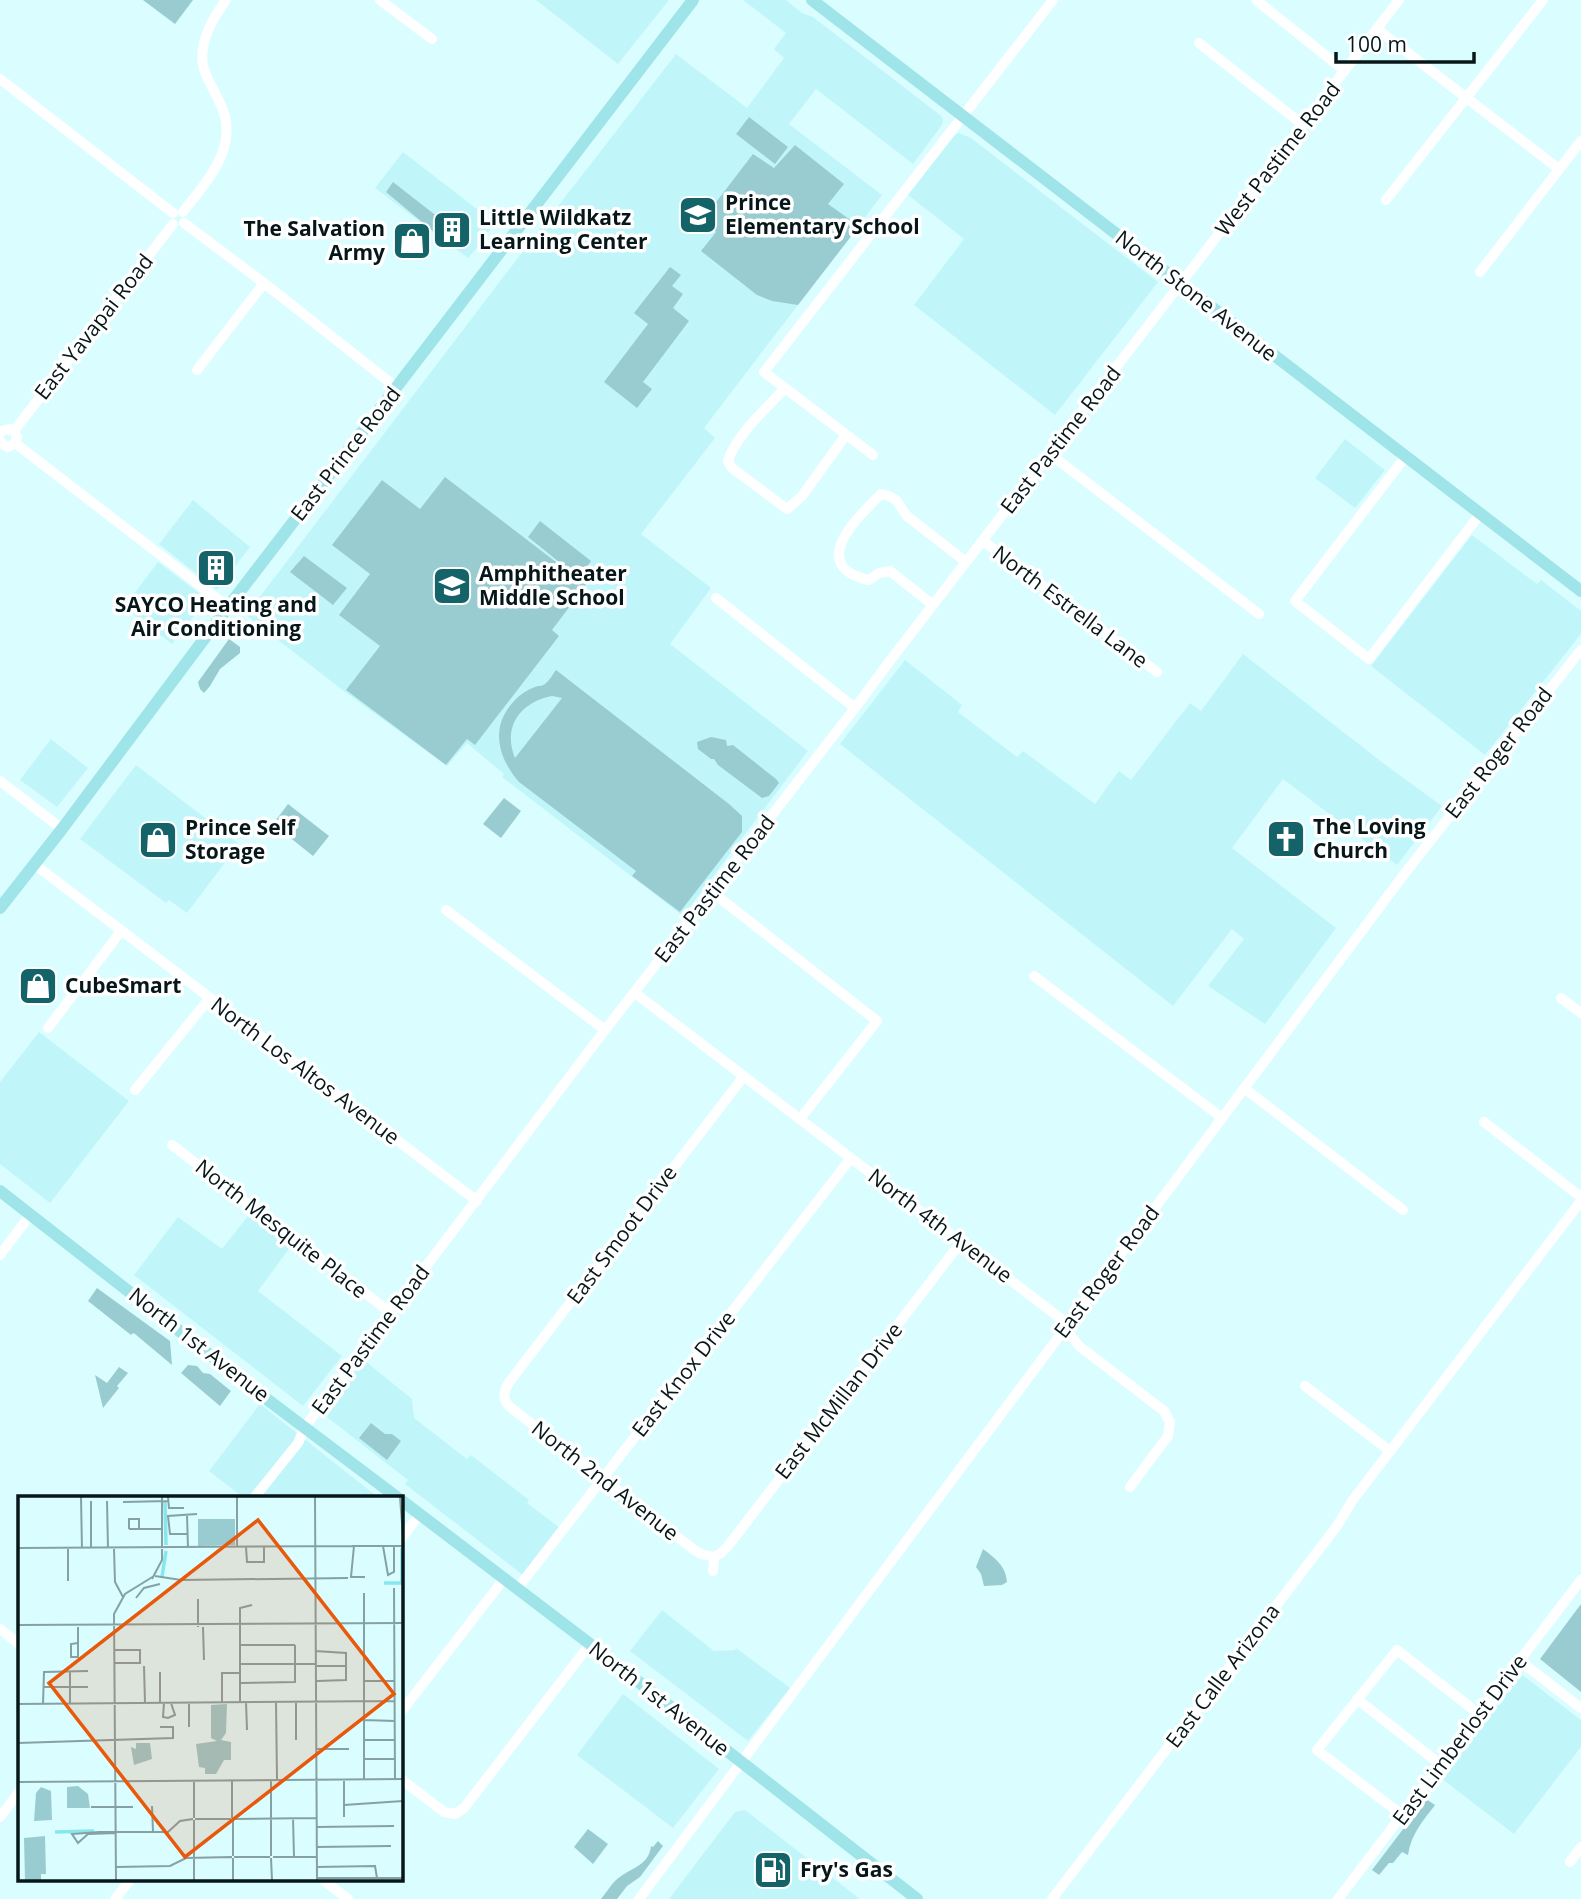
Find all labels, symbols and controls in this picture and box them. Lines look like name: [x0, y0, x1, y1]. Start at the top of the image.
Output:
scale bar: [1336, 21, 1474, 65]
text: 100 m: [1346, 30, 1407, 58]
street label: West Pastime Road: [1208, 76, 1346, 241]
place label: Prince Elementary School: [725, 188, 920, 240]
school or university icon: Prince Elementary School: [677, 194, 719, 236]
place label: Little Wildkatz Learning Center: [479, 203, 648, 255]
building icon: Little Wildkatz Learning Center: [431, 209, 473, 251]
place label: The Salvation Army: [244, 214, 385, 266]
shop icon: The Salvation Army: [391, 220, 433, 262]
street label: North Stone Avenue: [1110, 223, 1283, 367]
street label: East Yavapai Road: [28, 248, 159, 405]
street label: East Pastime Road: [994, 360, 1127, 519]
street label: East Prince Road: [284, 380, 406, 526]
street label: North Estrella Lane: [987, 539, 1154, 674]
building icon: SAYCO Heating and Air Conditioning: [195, 547, 237, 589]
place label: Amphitheater Middle School: [479, 559, 627, 611]
school or university icon: Amphitheater Middle School: [431, 565, 473, 607]
place label: SAYCO Heating and Air Conditioning: [115, 590, 317, 642]
street label: East Roger Road: [1438, 681, 1558, 824]
street label: East Pastime Road: [648, 809, 781, 968]
place label: The Loving Church: [1313, 812, 1426, 864]
place label: Prince Self Storage: [185, 813, 297, 865]
church icon: The Loving Church: [1265, 818, 1307, 860]
shop icon: Prince Self Storage: [137, 819, 179, 861]
shop icon: CubeSmart: [17, 965, 59, 1007]
place label: CubeSmart: [65, 971, 181, 999]
street label: North Los Altos Avenue: [206, 990, 406, 1150]
street label: North Mesquite Place: [190, 1152, 373, 1304]
street label: East Smoot Drive: [560, 1159, 683, 1309]
street label: North 4th Avenue: [863, 1162, 1018, 1289]
street label: East Roger Road: [1047, 1199, 1165, 1343]
street label: East Pastime Road: [305, 1259, 436, 1420]
street label: North 1st Avenue: [124, 1281, 276, 1408]
street label: East Knox Drive: [625, 1305, 741, 1442]
street label: East McMillan Drive: [768, 1316, 908, 1484]
street label: North 2nd Avenue: [526, 1414, 685, 1546]
inset map: [18, 1496, 402, 1882]
street label: East Calle Arizona: [1159, 1598, 1286, 1753]
street label: North 1st Avenue: [584, 1635, 736, 1762]
street label: East Limberlost Drive: [1386, 1648, 1533, 1831]
fuel station icon: Fry's Gas: [752, 1849, 794, 1891]
place label: Fry's Gas: [800, 1855, 893, 1883]

